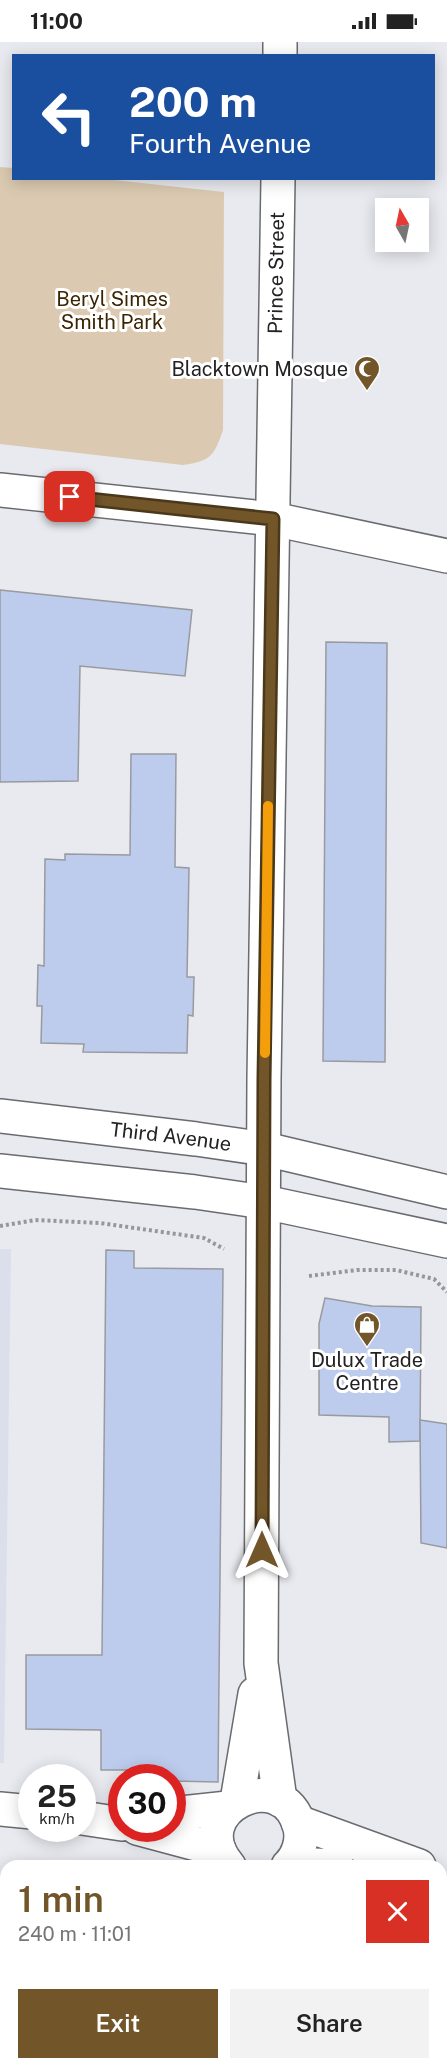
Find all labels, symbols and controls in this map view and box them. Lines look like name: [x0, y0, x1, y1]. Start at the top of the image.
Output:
text: 11:00: [30, 8, 83, 34]
text: 200 m: [129, 77, 257, 126]
icon: left: [30, 78, 108, 156]
text: Fourth Avenue: [129, 127, 311, 159]
north arrow: [375, 198, 429, 252]
map controls: [375, 198, 429, 252]
street label: Prince Street: [263, 212, 289, 334]
park label: Beryl Simes Smith Park: [56, 287, 168, 334]
mosque icon: Blacktown Mosque: [352, 354, 382, 392]
place label: Blacktown Mosque: [171, 357, 348, 381]
pin: [44, 471, 95, 522]
icon: arrive: [53, 480, 86, 513]
street label: Third Avenue: [109, 1117, 233, 1156]
shop icon: Dulux Trade Centre: [352, 1310, 382, 1348]
place label: Dulux Trade Centre: [311, 1348, 423, 1395]
position arrow: [230, 1518, 294, 1582]
speed limit sign: 30: [108, 1764, 186, 1842]
text: 25: [37, 1778, 77, 1814]
text: km/h: [39, 1810, 75, 1827]
text: 1 min: [18, 1878, 104, 1920]
button: close: [366, 1880, 429, 1943]
text: 240 m · 11:01: [18, 1922, 132, 1946]
button: Exit: [18, 1989, 218, 2058]
button: Share: [230, 1989, 429, 2058]

